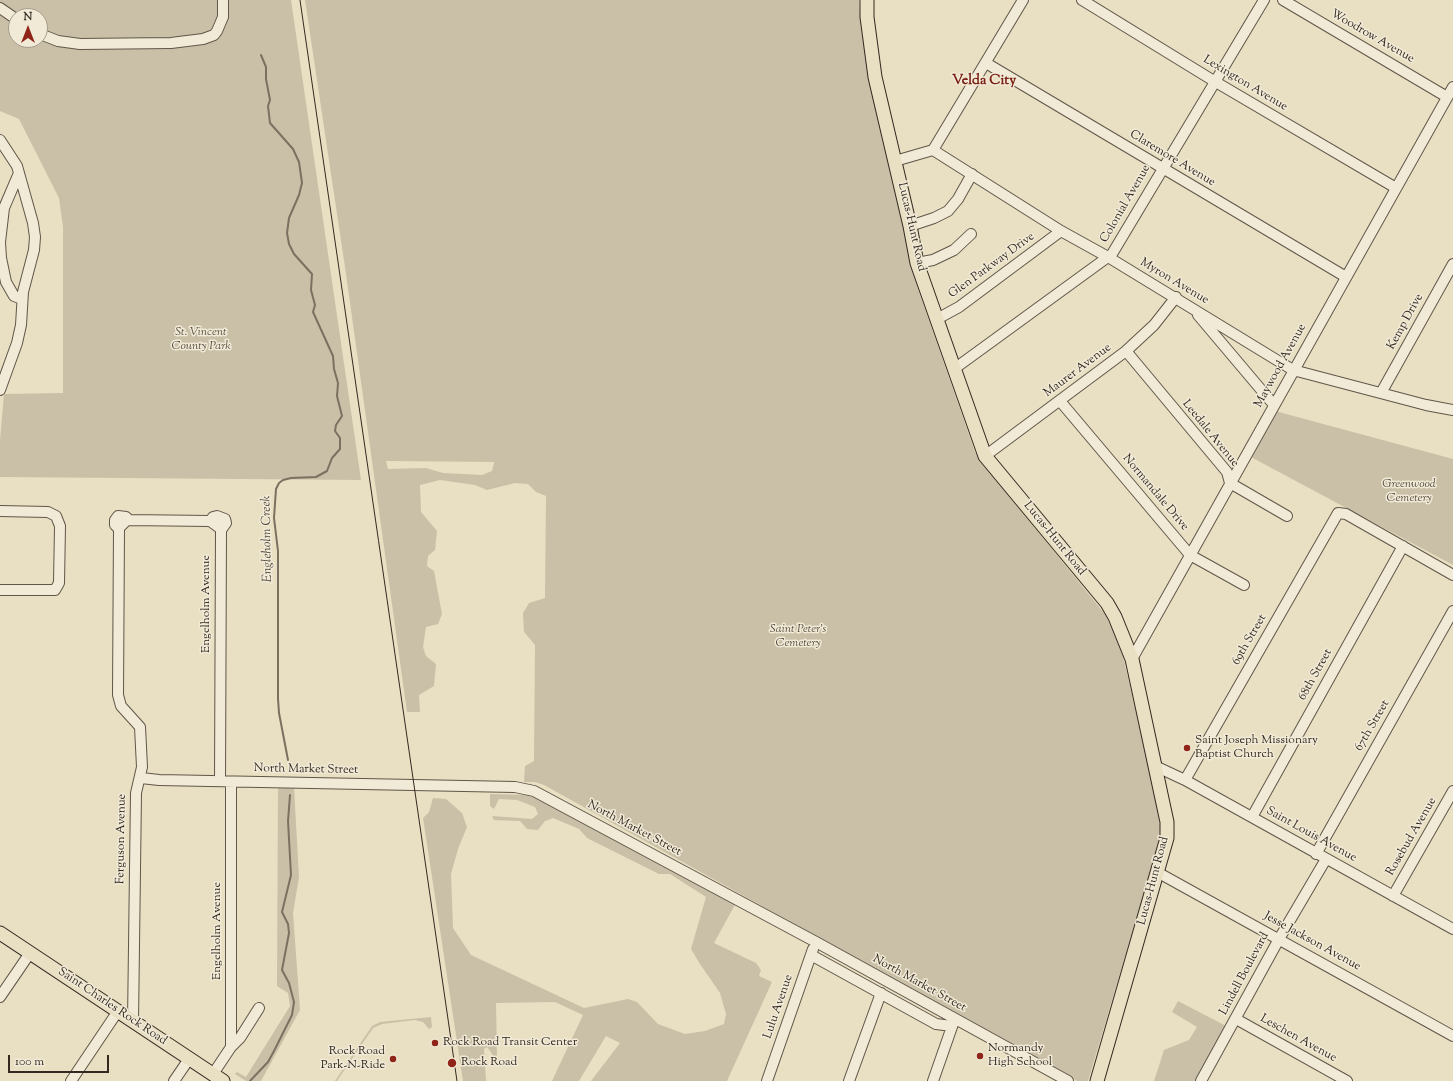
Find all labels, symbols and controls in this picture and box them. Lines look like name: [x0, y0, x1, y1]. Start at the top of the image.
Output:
street label: Woodrow Avenue: [1328, 7, 1416, 67]
north arrow: [8, 8, 48, 48]
text: N: [24, 9, 32, 25]
street label: Lexington Avenue: [1200, 53, 1290, 115]
district label: Velda City: [952, 74, 1016, 90]
street label: Claremore Avenue: [1126, 128, 1218, 190]
street label: Colonial Avenue: [1098, 162, 1154, 246]
street label: Lucas-Hunt Road: [894, 181, 928, 273]
street label: Glen Parkway Drive: [946, 230, 1038, 302]
street label: Myron Avenue: [1137, 256, 1211, 308]
street label: Kemp Drive: [1385, 292, 1427, 352]
street label: Maywood Avenue: [1252, 322, 1310, 410]
park label: St. Vincent County Park: [171, 326, 231, 354]
street label: Maurer Avenue: [1042, 341, 1114, 401]
street label: Leedale Avenue: [1179, 398, 1241, 470]
street label: Normandale Drive: [1119, 452, 1191, 534]
park label: Greenwood Cemetery: [1382, 478, 1436, 506]
water label: Engleholm Creek: [259, 495, 277, 583]
street label: Lucas-Hunt Road: [1020, 499, 1088, 579]
street label: Engelholm Avenue: [200, 555, 214, 653]
street label: 69th Street: [1230, 612, 1270, 668]
park label: Saint Peter's Cemetery: [770, 623, 826, 651]
street label: 68th Street: [1296, 647, 1336, 703]
street label: 67th Street: [1353, 698, 1393, 754]
place label: Saint Joseph Missionary Baptist Church: [1195, 734, 1318, 762]
marker: Saint Joseph Missionary Baptist Church: [1182, 743, 1192, 753]
street label: North Market Street: [254, 762, 358, 778]
street label: Ferguson Avenue: [114, 794, 130, 884]
street label: Rosebud Avenue: [1384, 795, 1440, 879]
street label: North Market Street: [584, 798, 684, 860]
street label: Saint Louis Avenue: [1263, 804, 1359, 866]
street label: Lucas-Hunt Road: [1135, 835, 1173, 927]
street label: Engelholm Avenue: [211, 882, 225, 980]
street label: Jesse Jackson Avenue: [1261, 909, 1363, 975]
street label: Lindell Boulevard: [1217, 930, 1273, 1018]
street label: North Market Street: [870, 952, 968, 1016]
street label: Saint Charles Rock Road: [55, 965, 169, 1049]
street label: Lulu Avenue: [761, 973, 797, 1041]
street label: Leschen Avenue: [1257, 1012, 1339, 1066]
place label: Rock Road Transit Center: [443, 1036, 577, 1050]
marker: Rock Road Transit Center: [430, 1038, 440, 1048]
place label: Normandy High School: [988, 1042, 1052, 1070]
place label: Rock Road Park-N-Ride: [321, 1045, 385, 1073]
scale bar: [10, 1047, 111, 1073]
marker: Normandy High School: [975, 1051, 985, 1061]
text: 100 m: [15, 1053, 44, 1071]
marker: Rock Road Park-N-Ride: [388, 1054, 398, 1064]
place label: Rock Road: [461, 1056, 517, 1070]
marker: Rock Road: [446, 1057, 458, 1069]

